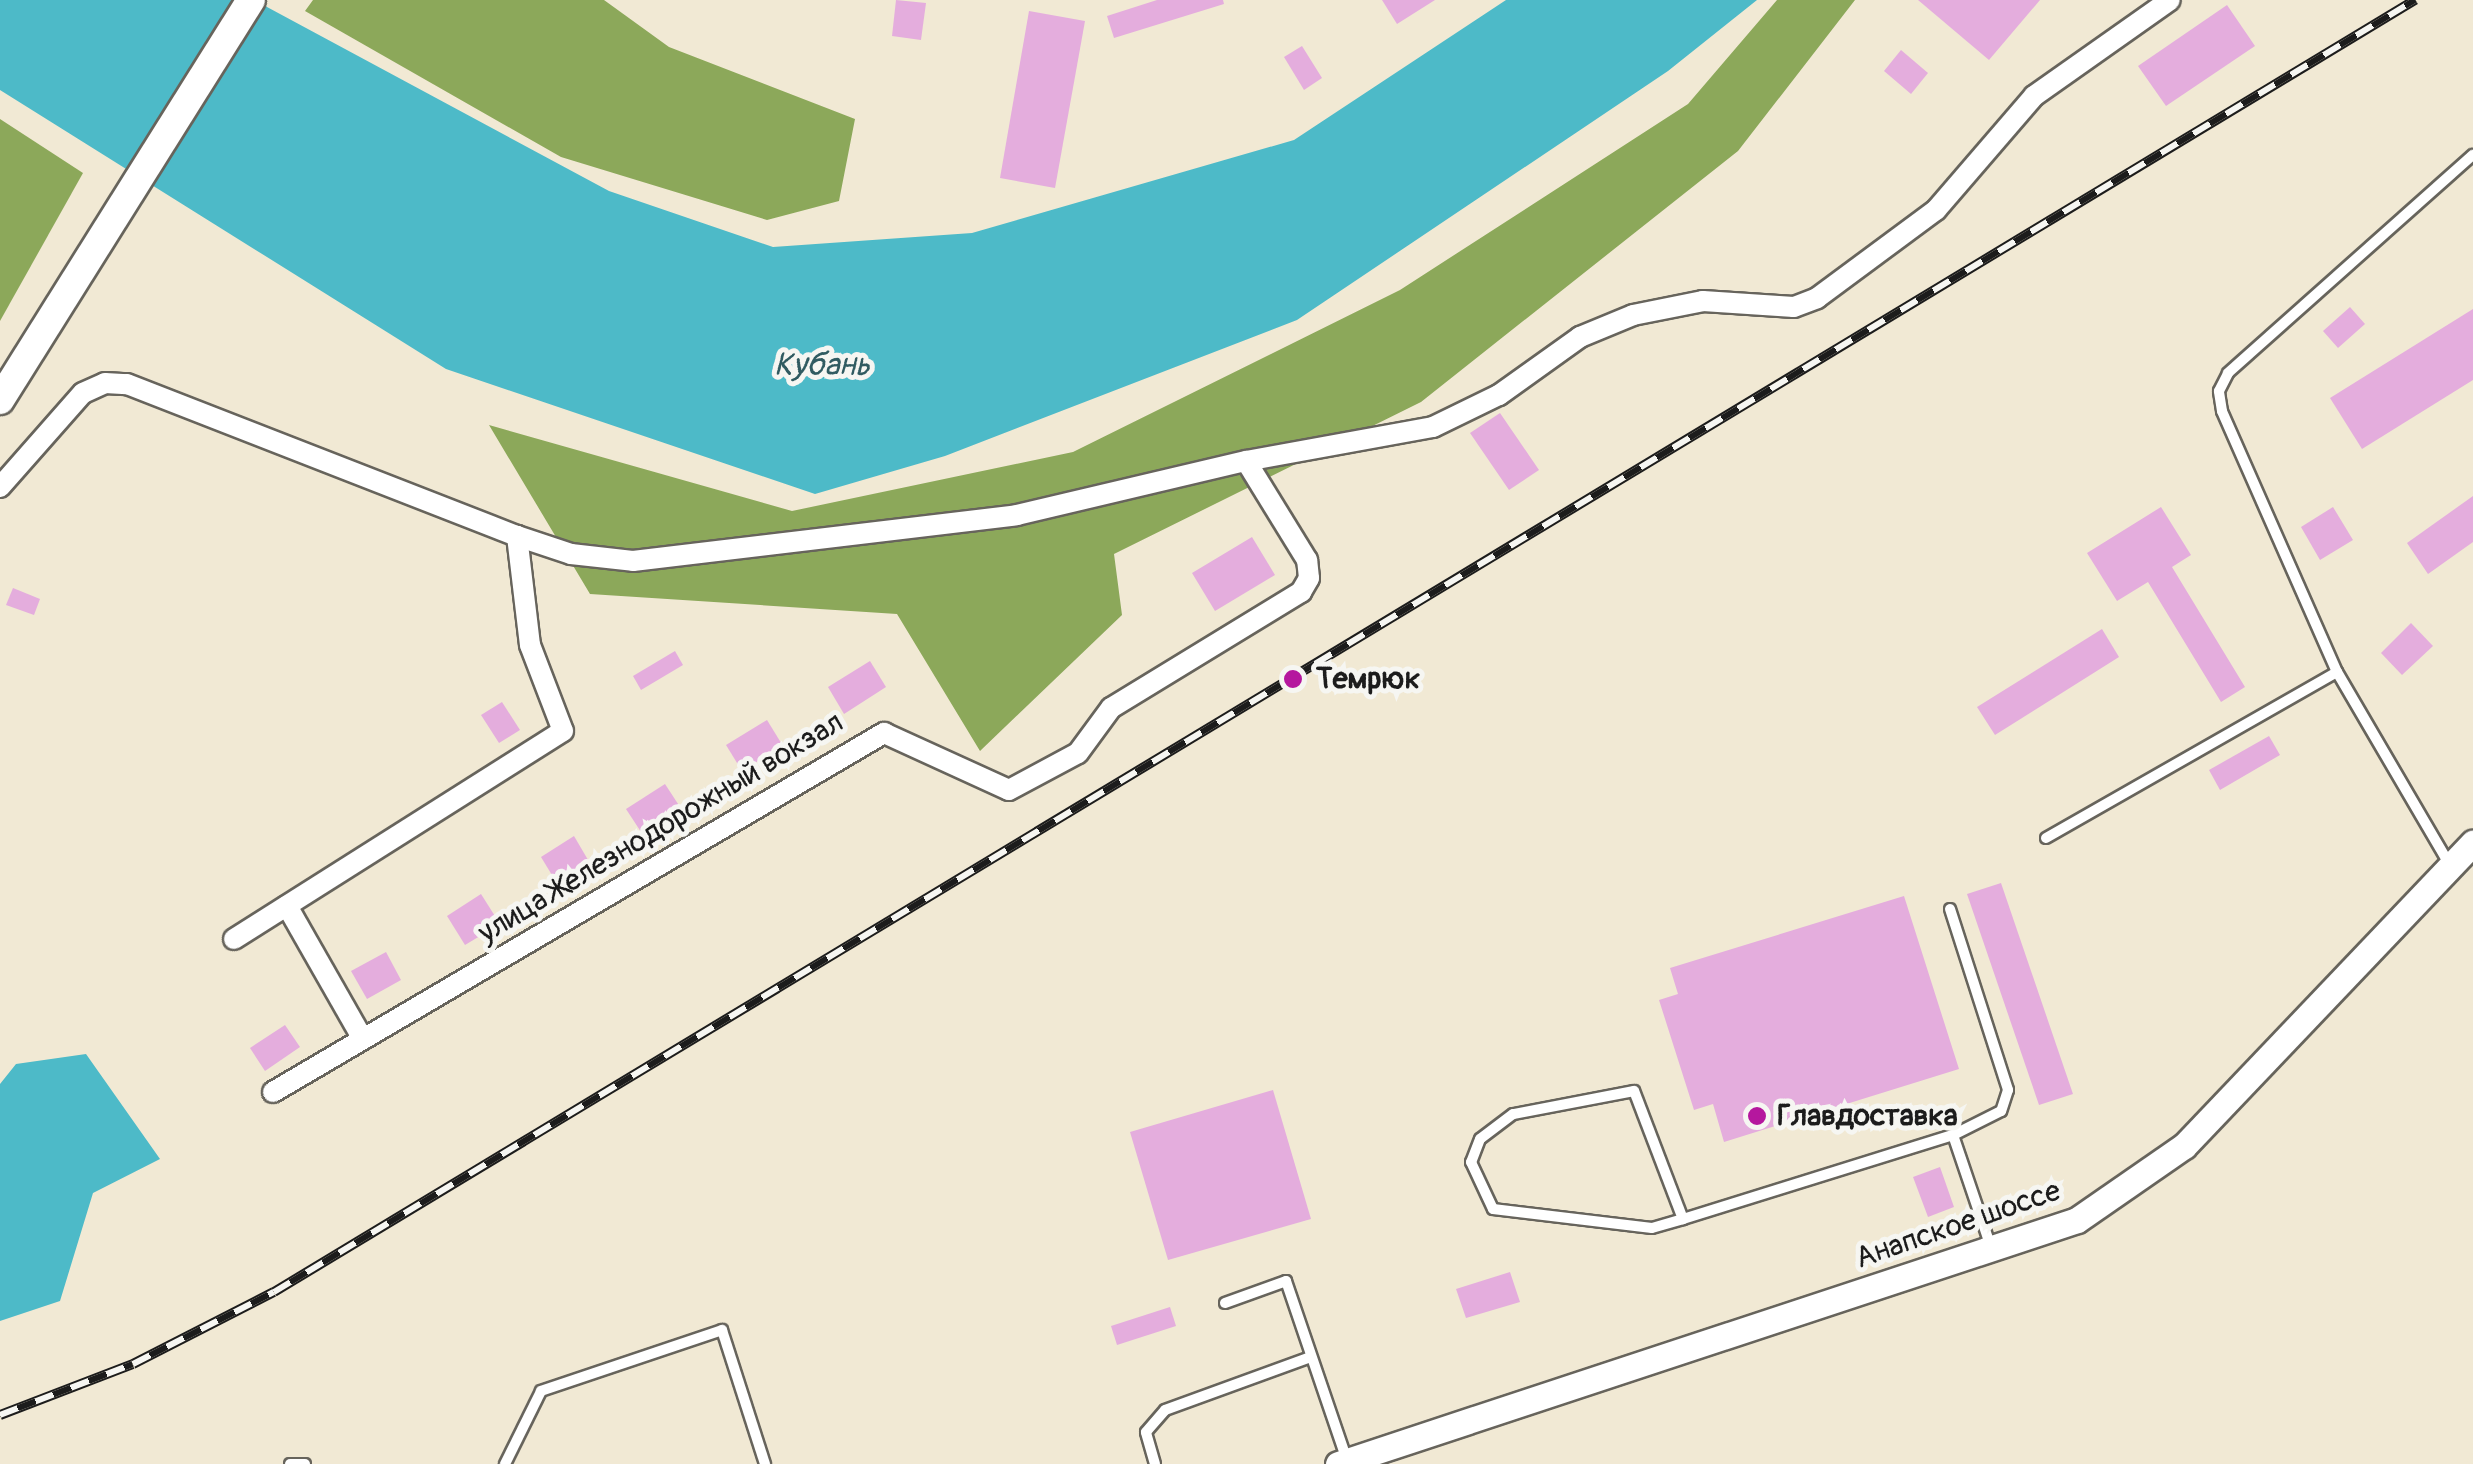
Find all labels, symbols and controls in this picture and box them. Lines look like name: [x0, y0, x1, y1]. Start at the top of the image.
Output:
water label: Кубань: [774, 346, 870, 384]
place label: Темрюк: [1316, 661, 1420, 697]
marker: Темрюк: [1280, 666, 1306, 692]
street label: улица Железнодорожный вокзал: [472, 705, 850, 951]
place label: Главдоставка: [1777, 1098, 1958, 1134]
marker: Главдоставка: [1746, 1105, 1768, 1127]
street label: Анапское шоссе: [1851, 1173, 2065, 1277]

